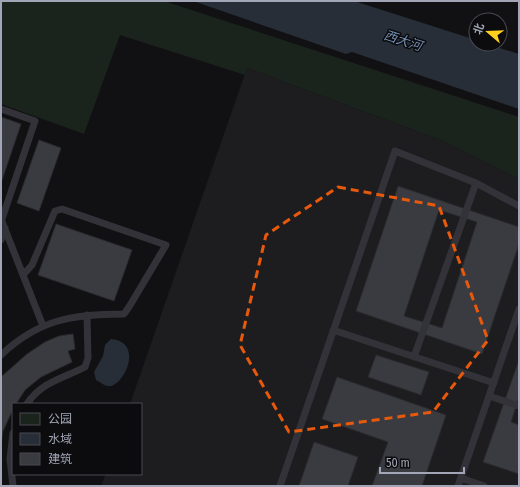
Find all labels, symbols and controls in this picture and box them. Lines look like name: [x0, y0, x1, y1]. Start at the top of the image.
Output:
north arrow: [468, 12, 508, 52]
text: 北: [471, 22, 487, 36]
water label: 西大河: [382, 27, 427, 55]
legend: [12, 403, 142, 475]
text: 公园: [48, 412, 72, 426]
text: 水域: [48, 432, 72, 446]
scale bar: [380, 449, 464, 475]
text: 建筑: [48, 452, 72, 466]
text: 50 m: [386, 456, 410, 470]

